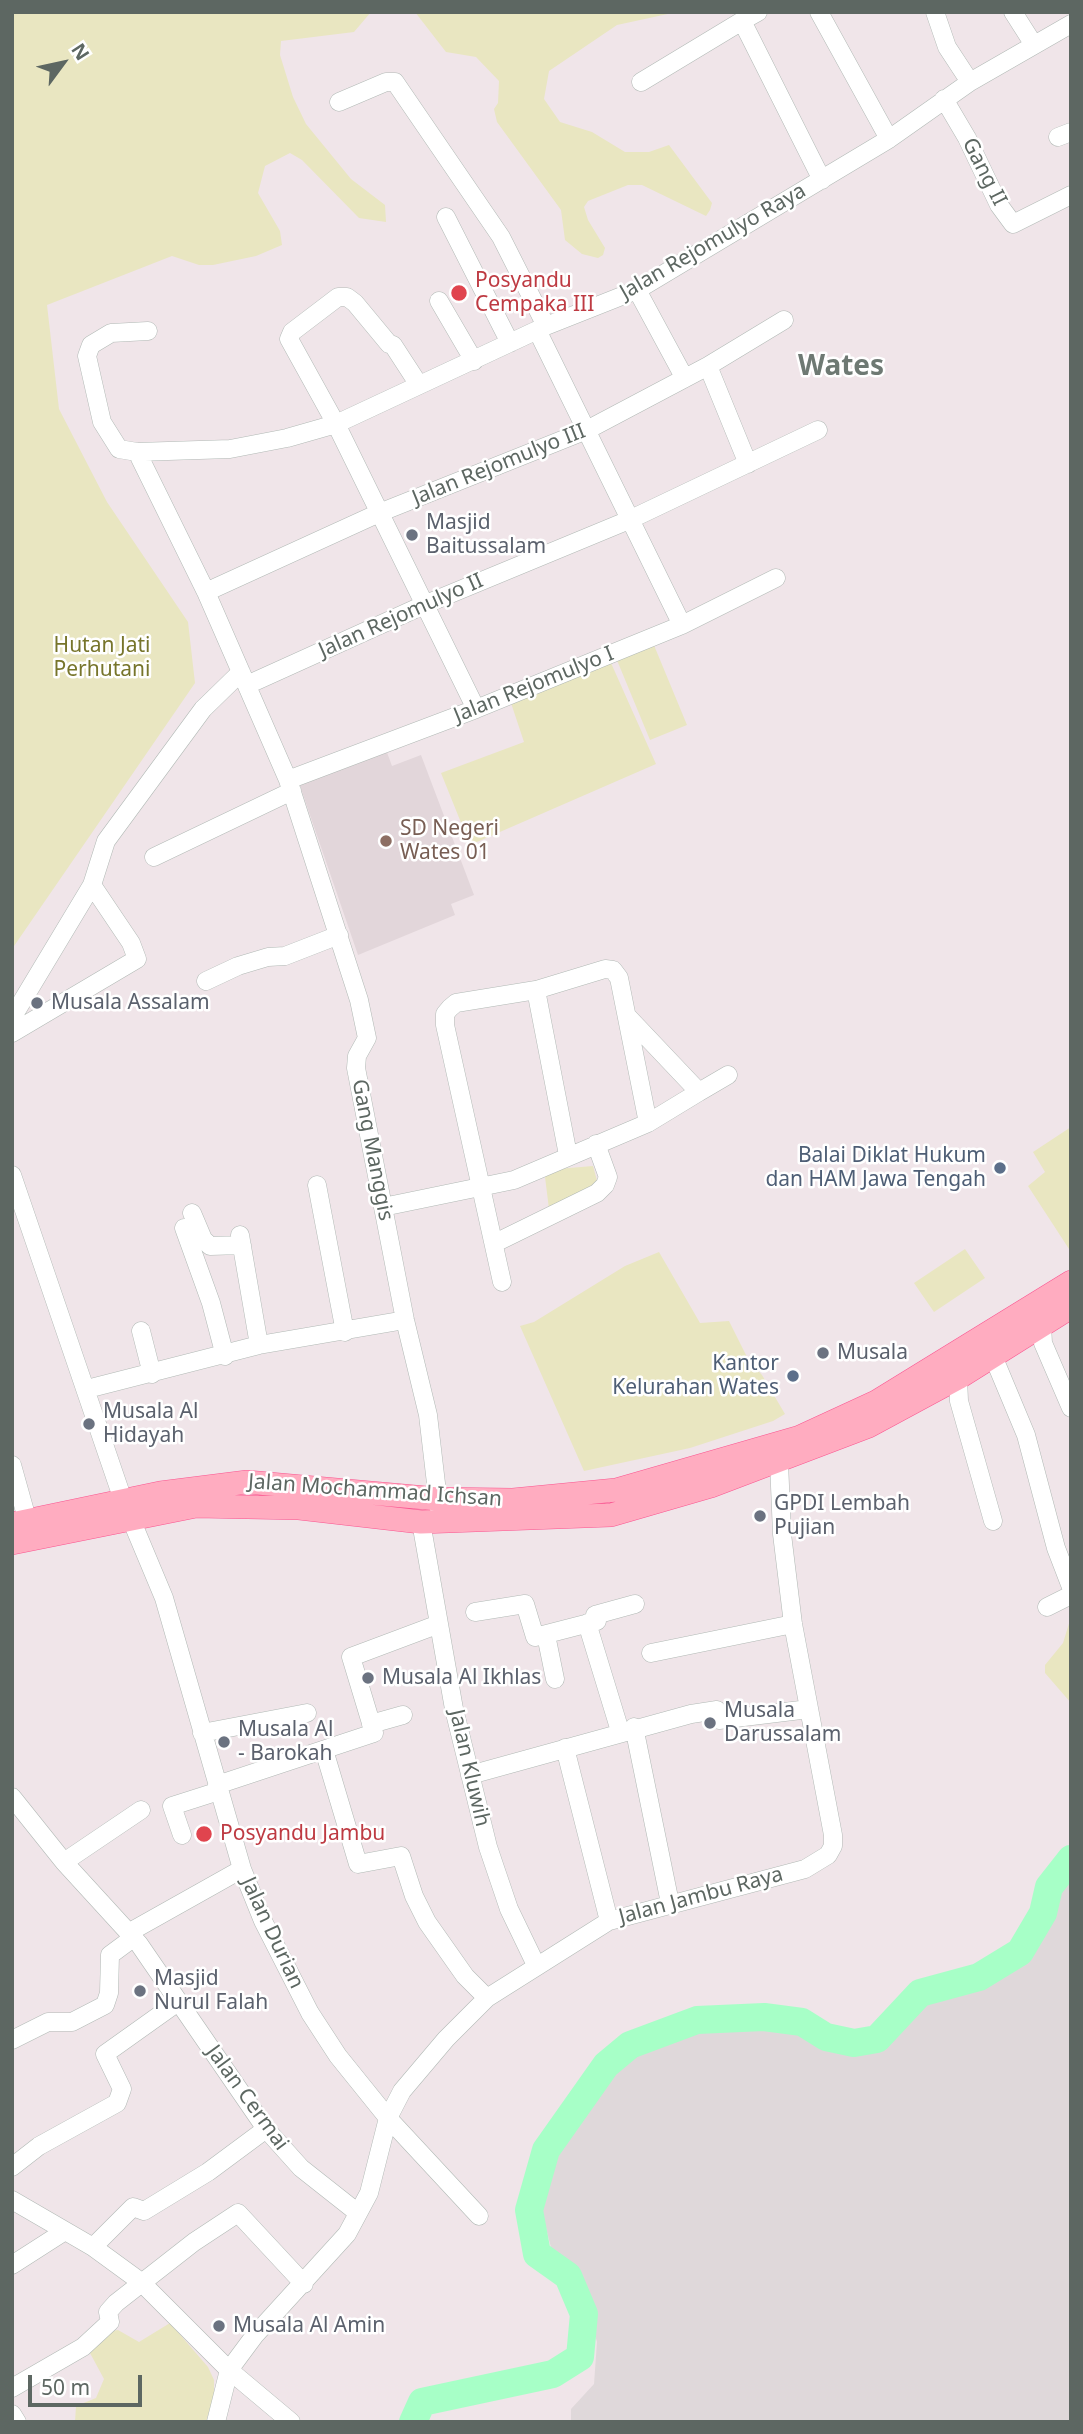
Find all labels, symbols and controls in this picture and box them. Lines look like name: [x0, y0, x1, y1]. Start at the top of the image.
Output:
north arrow: [28, 28, 98, 98]
text: N: [65, 38, 96, 65]
street label: Gang II: [956, 134, 1012, 210]
street label: Jalan Rejomulyo Raya: [616, 178, 810, 306]
place label: Posyandu Cempaka III: [475, 268, 594, 318]
marker: Posyandu Cempaka III: [449, 283, 469, 303]
district label: Wates: [798, 350, 884, 384]
street label: Jalan Rejomulyo III: [409, 419, 589, 511]
place label: Masjid Baitussalam: [426, 510, 546, 560]
marker: Masjid Baitussalam: [404, 527, 420, 543]
street label: Jalan Rejomulyo II: [315, 568, 487, 664]
park label: Hutan Jati Perhutani: [54, 633, 150, 683]
street label: Jalan Rejomulyo I: [450, 641, 618, 729]
place label: SD Negeri Wates 01: [400, 816, 499, 866]
marker: SD Negeri Wates 01: [378, 833, 394, 849]
place label: Musala Assalam: [51, 990, 210, 1016]
marker: Musala Assalam: [29, 995, 45, 1011]
street label: Gang Manggis: [346, 1077, 398, 1223]
place label: Balai Diklat Hukum dan HAM Jawa Tengah: [765, 1143, 986, 1193]
marker: Balai Diklat Hukum dan HAM Jawa Tengah: [992, 1160, 1008, 1176]
place label: Musala: [837, 1340, 908, 1366]
marker: Musala: [815, 1345, 831, 1361]
place label: Kantor Kelurahan Wates: [612, 1351, 779, 1401]
marker: Kantor Kelurahan Wates: [785, 1368, 801, 1384]
place label: Musala Al Hidayah: [103, 1399, 198, 1449]
marker: Musala Al Hidayah: [81, 1416, 97, 1432]
street label: Jalan Mochammad Ichsan: [247, 1470, 503, 1512]
place label: GPDI Lembah Pujian: [774, 1491, 910, 1541]
marker: GPDI Lembah Pujian: [752, 1508, 768, 1524]
place label: Musala Al Ikhlas: [382, 1665, 541, 1691]
marker: Musala Al Ikhlas: [360, 1670, 376, 1686]
place label: Musala Darussalam: [724, 1698, 841, 1748]
street label: Jalan Kluwih: [443, 1707, 495, 1829]
marker: Musala Darussalam: [702, 1715, 718, 1731]
place label: Musala Al - Barokah: [238, 1717, 333, 1767]
marker: Musala Al - Barokah: [216, 1734, 232, 1750]
place label: Posyandu Jambu: [220, 1821, 385, 1847]
marker: Posyandu Jambu: [194, 1824, 214, 1844]
street label: Jalan Jambu Raya: [616, 1862, 786, 1930]
street label: Jalan Durian: [235, 1873, 309, 1993]
place label: Masjid Nurul Falah: [154, 1966, 268, 2016]
marker: Masjid Nurul Falah: [132, 1983, 148, 1999]
street label: Jalan Cermai: [200, 2041, 294, 2155]
place label: Musala Al Amin: [233, 2313, 385, 2339]
marker: Musala Al Amin: [211, 2318, 227, 2334]
scale bar: [32, 2360, 145, 2404]
text: 50 m: [41, 2373, 90, 2401]

